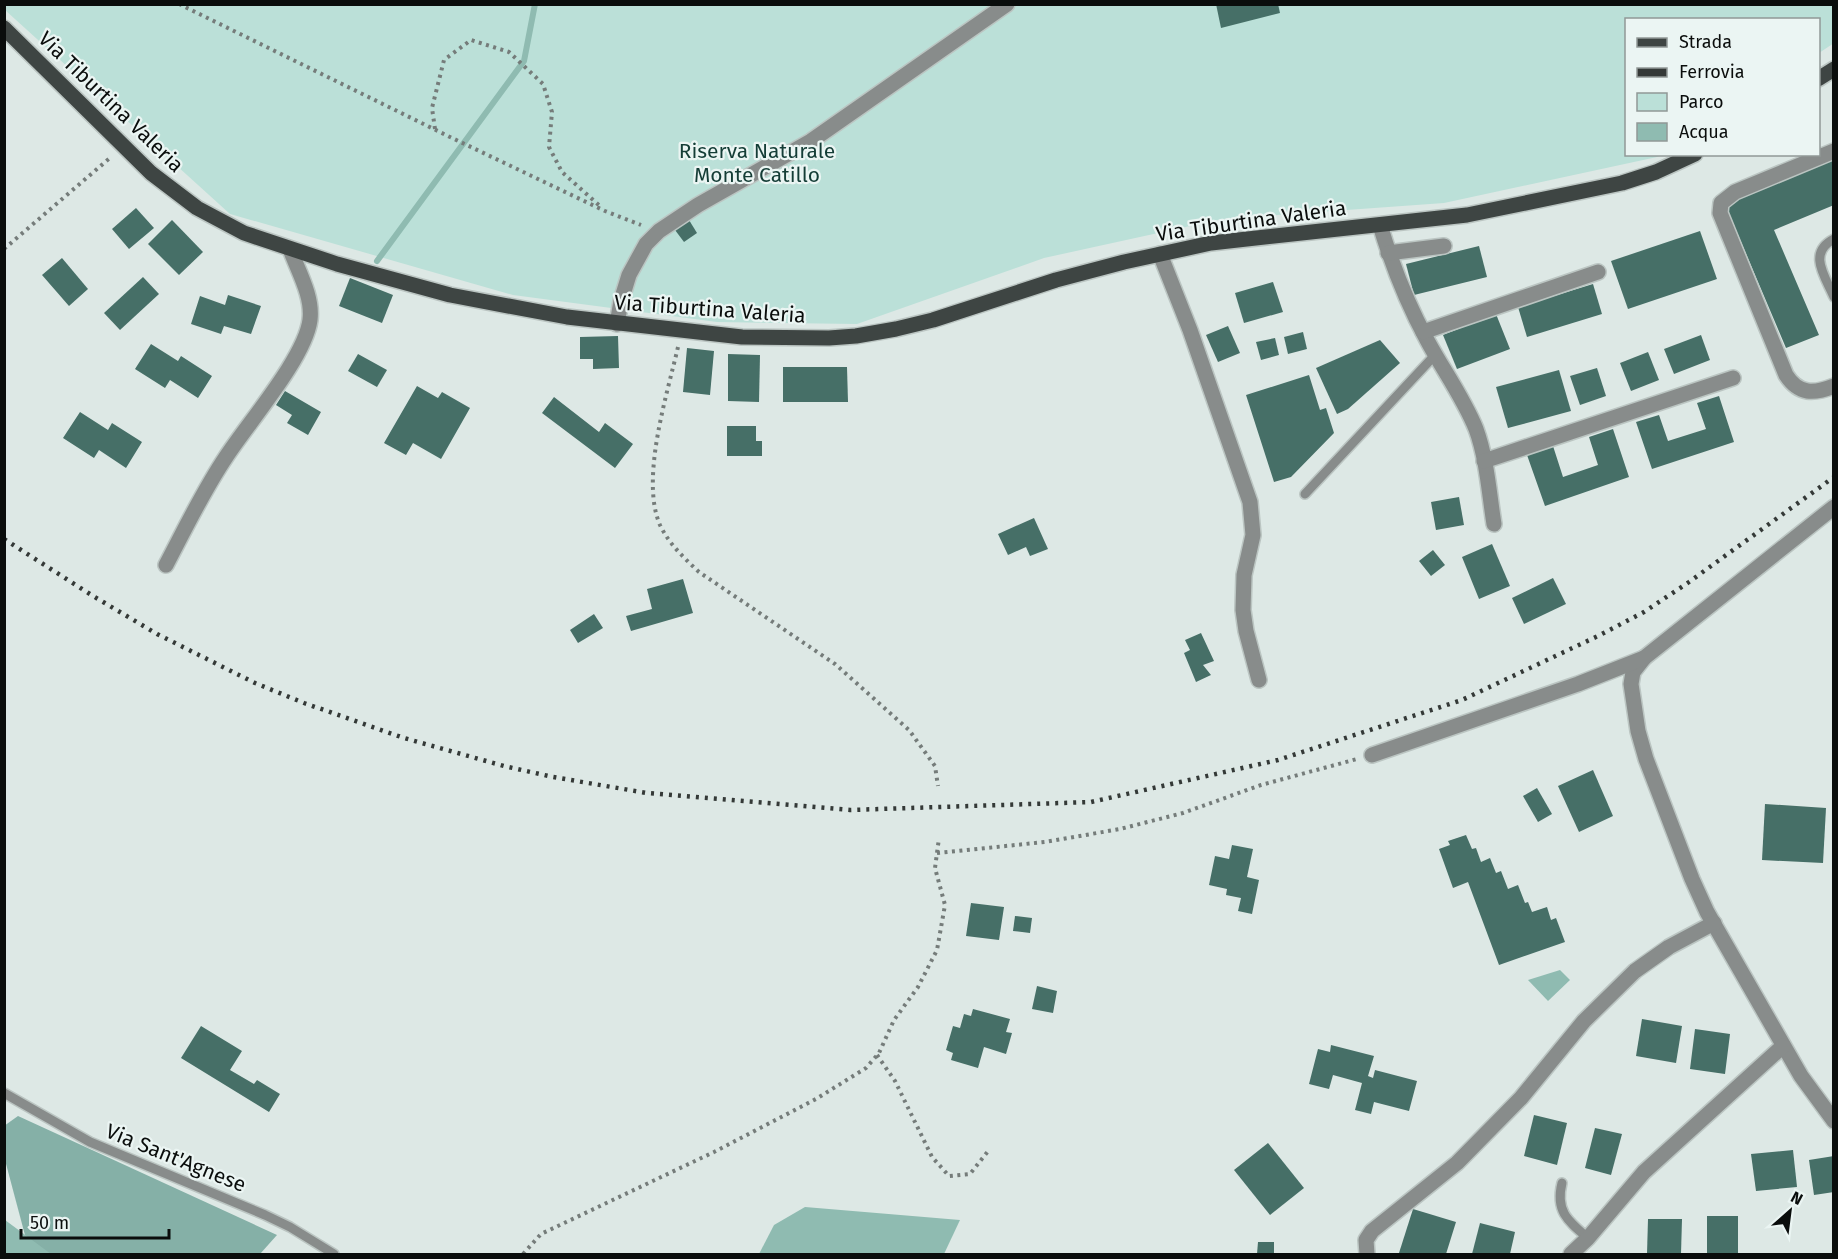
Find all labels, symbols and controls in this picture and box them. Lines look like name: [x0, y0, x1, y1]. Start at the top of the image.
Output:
legend: [1625, 18, 1820, 156]
street label: Via Tiburtina Valeria: [33, 26, 189, 178]
text: Strada: [1679, 31, 1732, 53]
text: Ferrovia: [1679, 61, 1745, 83]
text: Parco: [1679, 91, 1723, 113]
text: Acqua: [1679, 121, 1729, 143]
park label: Riserva Naturale Monte Catillo: [679, 138, 835, 188]
street label: Via Tiburtina Valeria: [1154, 195, 1348, 247]
street label: Via Tiburtina Valeria: [613, 289, 807, 329]
street label: Via Sant'Agnese: [102, 1118, 250, 1198]
north arrow: [1760, 1181, 1820, 1241]
text: N: [1788, 1187, 1806, 1209]
scale bar: [21, 1202, 170, 1240]
text: 50 m: [30, 1212, 69, 1234]

